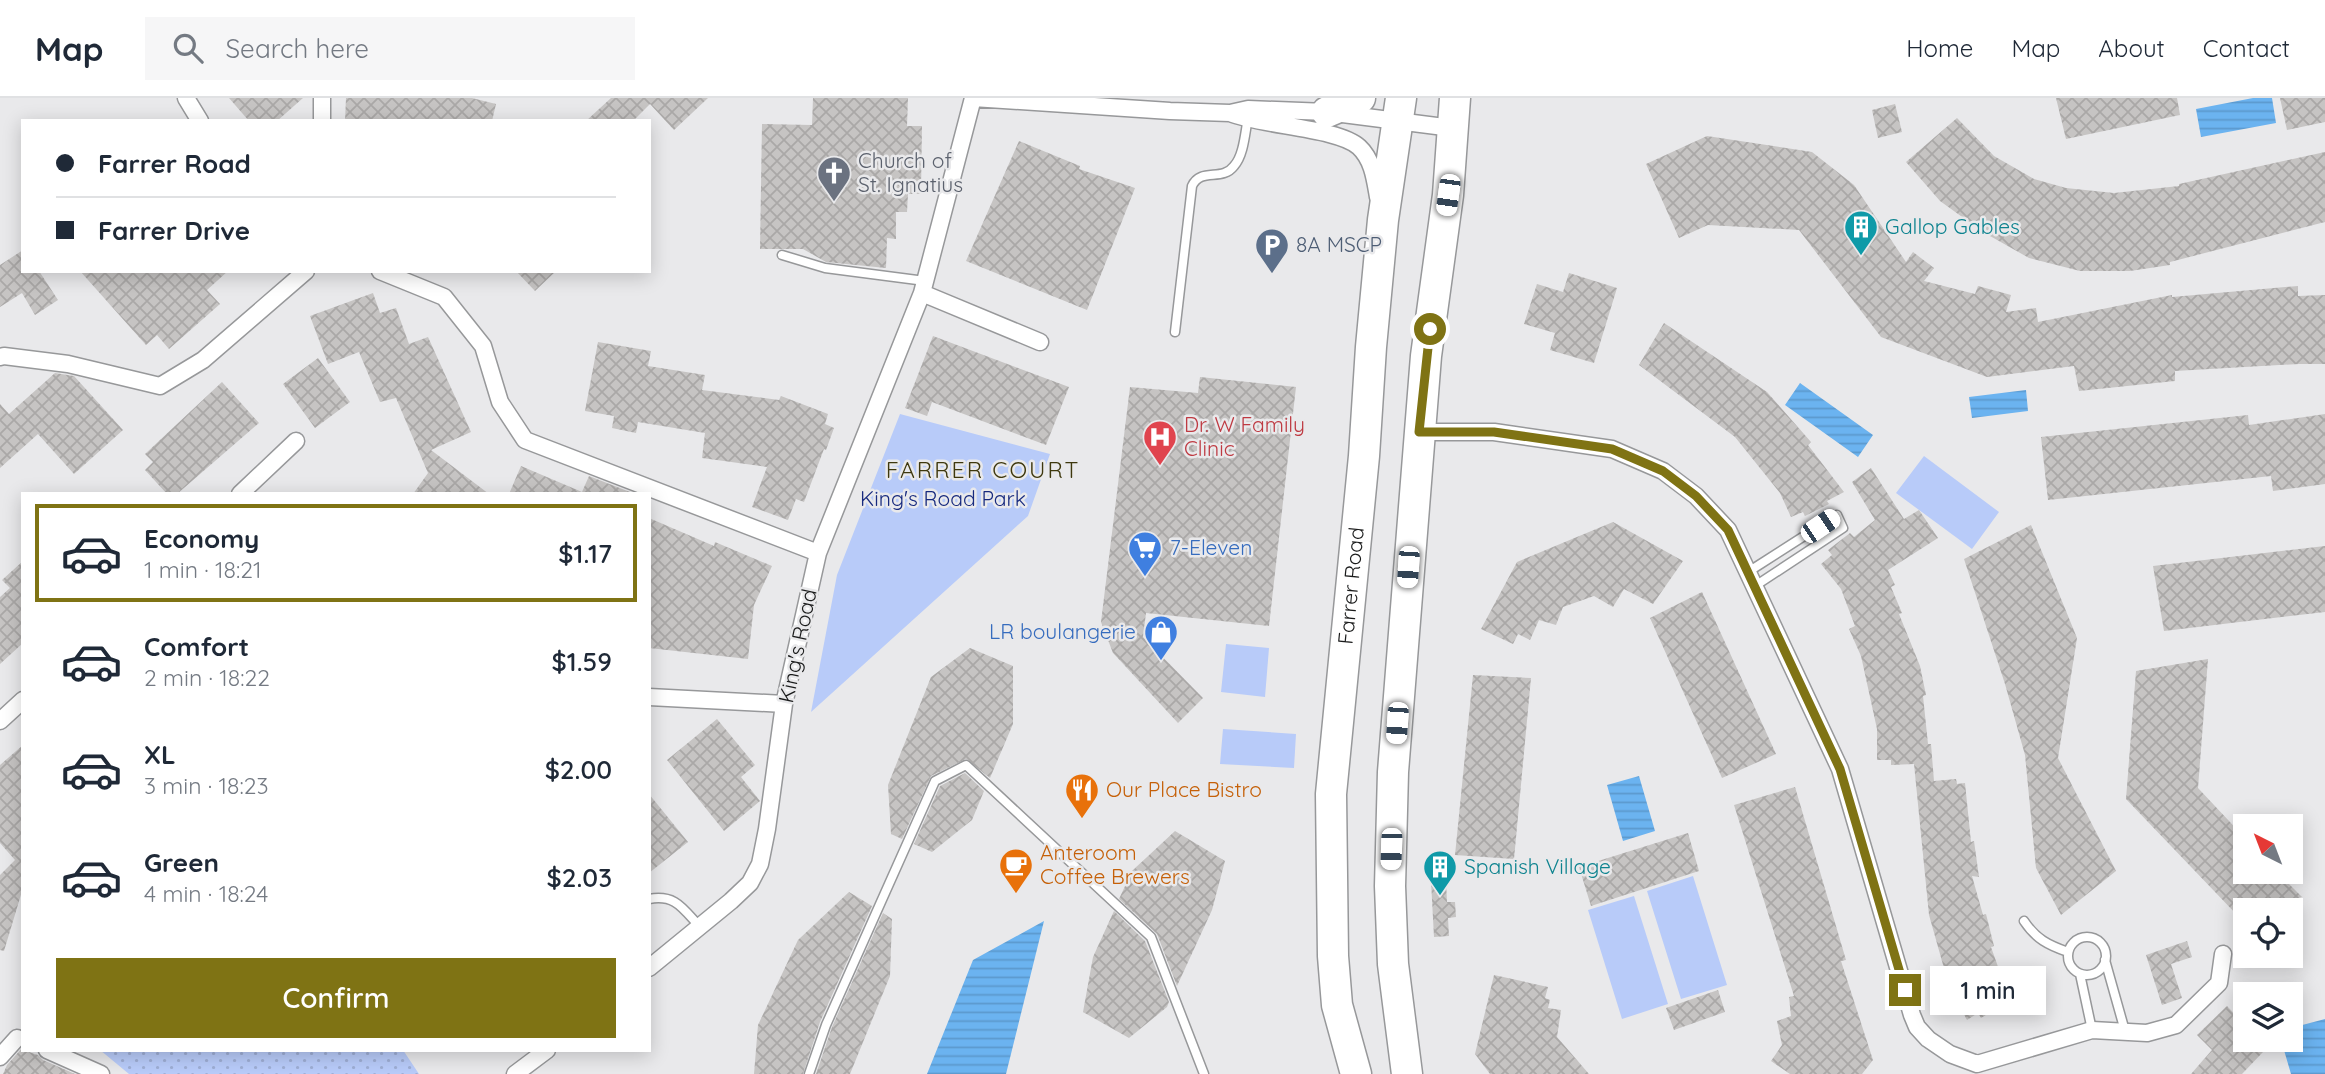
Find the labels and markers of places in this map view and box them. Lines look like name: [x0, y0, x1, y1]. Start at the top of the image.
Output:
place label: Church of St. Ignatius: [858, 147, 963, 197]
church icon: Church of St. Ignatius: [815, 154, 853, 203]
building icon: Gallop Gables: [1842, 208, 1880, 257]
place label: Gallop Gables: [1885, 213, 2020, 239]
parking icon: 8A MSCP: [1253, 226, 1291, 275]
place label: 8A MSCP: [1296, 231, 1382, 257]
place label: Dr. W Family Clinic: [1184, 411, 1305, 461]
hospital icon: Dr. W Family Clinic: [1141, 418, 1179, 467]
supermarket icon: 7-Eleven: [1126, 529, 1164, 578]
place label: 7-Eleven: [1170, 534, 1252, 560]
shop icon: LR boulangerie: [1142, 613, 1180, 662]
place label: LR boulangerie: [989, 618, 1136, 644]
restaurant icon: Our Place Bistro: [1063, 771, 1101, 820]
place label: Our Place Bistro: [1106, 776, 1262, 802]
place label: Anteroom Coffee Brewers: [1040, 839, 1190, 889]
cafe icon: Anteroom Coffee Brewers: [997, 846, 1035, 895]
building icon: Spanish Village: [1421, 848, 1459, 897]
place label: Spanish Village: [1464, 853, 1611, 879]

